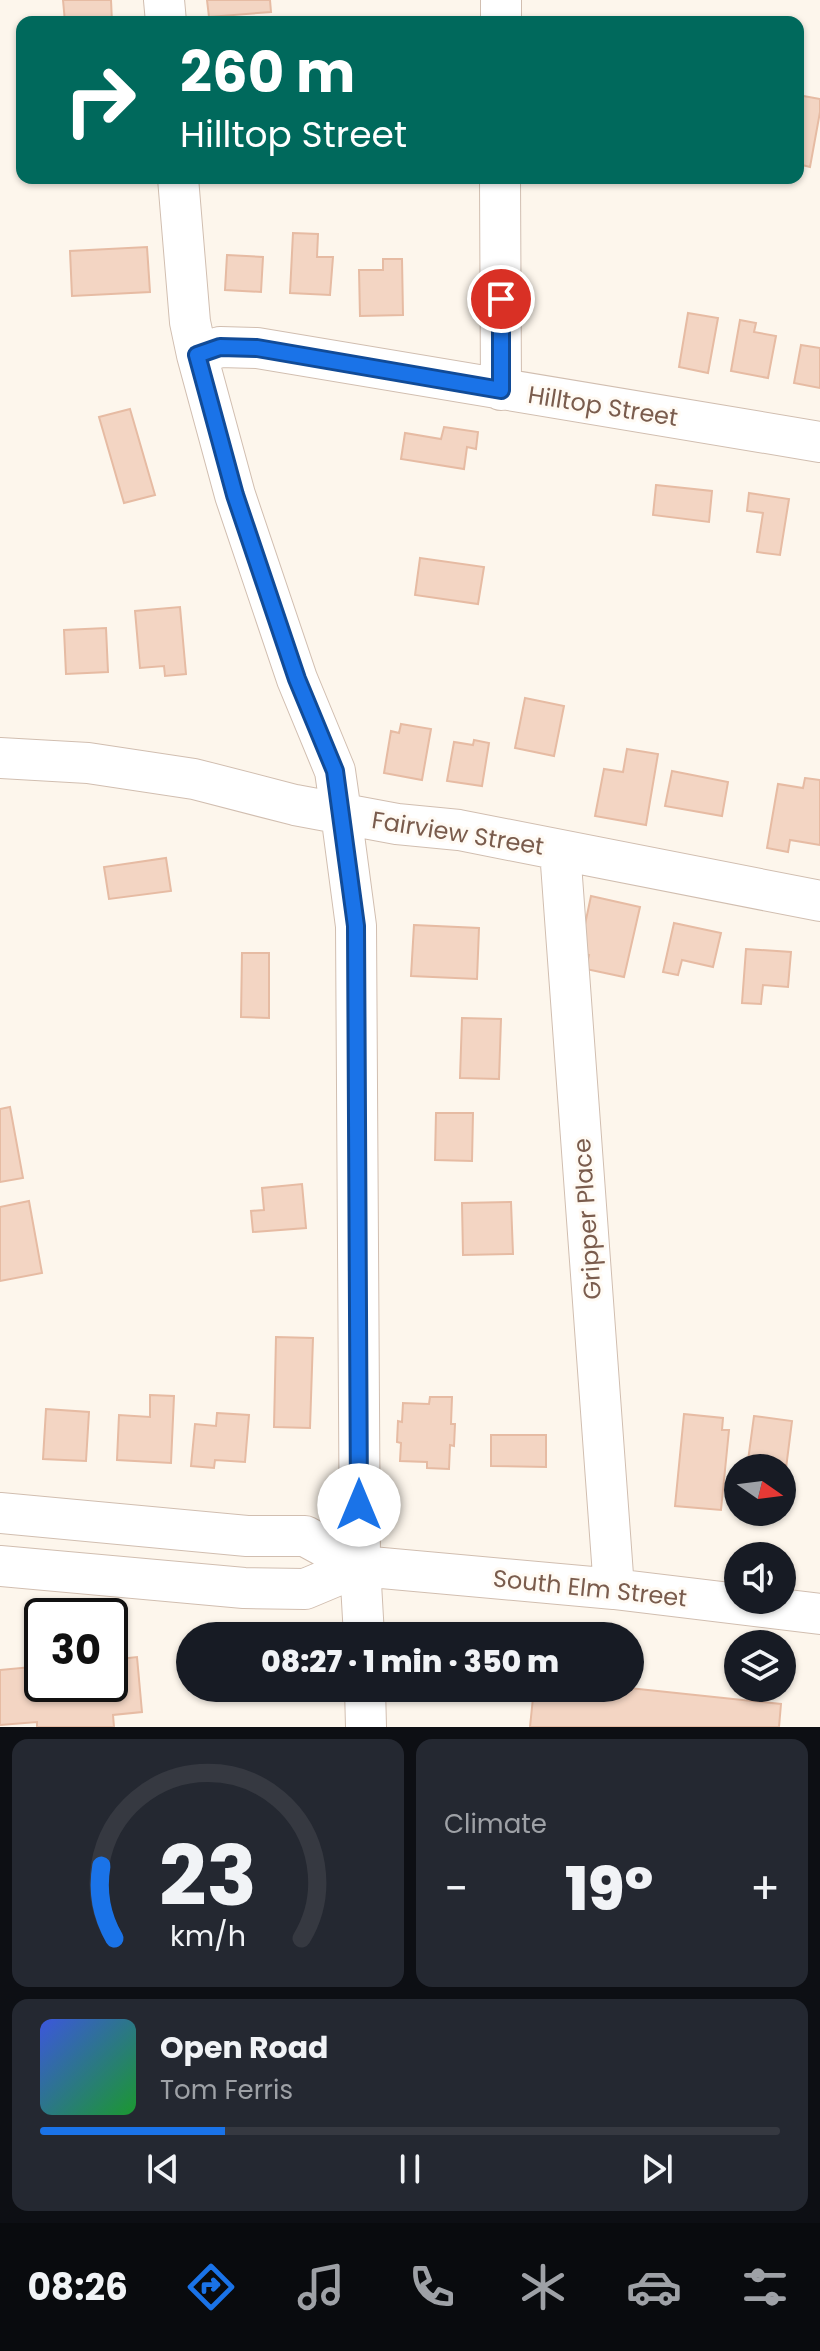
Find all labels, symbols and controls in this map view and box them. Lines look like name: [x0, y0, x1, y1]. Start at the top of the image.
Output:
text: 260 m: [180, 33, 355, 112]
icon: right: [48, 48, 152, 152]
text: Hilltop Street: [180, 109, 407, 160]
pin: [467, 265, 535, 333]
icon: arrive: [479, 277, 523, 321]
street label: Hilltop Street: [526, 378, 680, 434]
street label: Fairview Street: [370, 803, 546, 863]
street label: Gripper Place: [565, 1137, 609, 1301]
north arrow: [724, 1454, 796, 1526]
map controls: [724, 1454, 796, 1702]
position arrow: [317, 1463, 401, 1547]
button: sound: [724, 1542, 796, 1614]
street label: South Elm Street: [491, 1561, 689, 1615]
speed limit sign: 30: [24, 1598, 128, 1702]
button: layers: [724, 1630, 796, 1702]
text: 08:27 · 1 min · 350 m: [261, 1640, 559, 1683]
text: Climate: [444, 1806, 547, 1842]
text: 23: [159, 1818, 257, 1934]
text: 19°: [565, 1847, 653, 1931]
text: −: [444, 1858, 468, 1919]
text: +: [750, 1858, 780, 1919]
text: km/h: [170, 1916, 246, 1956]
text: Open Road: [160, 2026, 328, 2069]
text: Tom Ferris: [160, 2072, 293, 2108]
icon: previous: [141, 2147, 185, 2191]
icon: pause: [388, 2147, 432, 2191]
icon: next: [635, 2147, 679, 2191]
icon: directions: [183, 2259, 239, 2315]
icon: music: [293, 2259, 349, 2315]
icon: phone: [404, 2259, 460, 2315]
icon: climate: [515, 2259, 571, 2315]
icon: car: [626, 2259, 682, 2315]
icon: filters: [737, 2259, 793, 2315]
text: 08:26: [27, 2262, 128, 2313]

